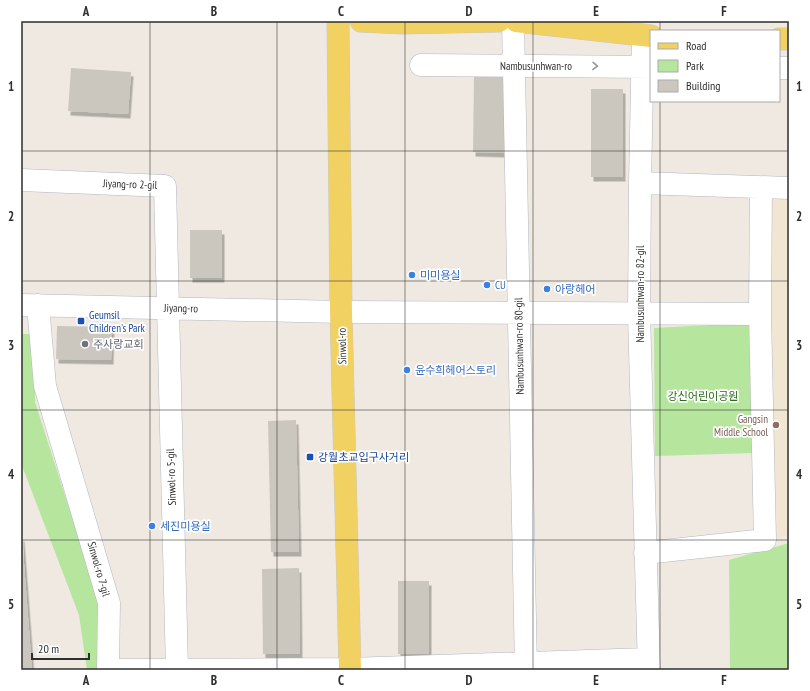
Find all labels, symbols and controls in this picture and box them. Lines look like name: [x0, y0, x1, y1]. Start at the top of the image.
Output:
text: A: [82, 3, 90, 20]
text: B: [211, 3, 217, 20]
text: C: [338, 3, 344, 20]
text: D: [466, 3, 473, 20]
text: E: [593, 3, 599, 20]
text: F: [721, 3, 727, 20]
legend: [650, 30, 780, 102]
text: Road: [686, 38, 706, 53]
text: Park: [686, 58, 704, 73]
street label: Nambusunhwan-ro: [500, 59, 572, 73]
one-way arrow: [592, 62, 598, 71]
text: 1: [8, 78, 14, 95]
text: Building: [686, 78, 721, 93]
text: 1: [796, 78, 802, 95]
street label: Jiyang-ro 2-gil: [102, 176, 158, 192]
text: 2: [8, 208, 14, 225]
text: 2: [796, 208, 802, 225]
street label: Nambusunhwan-ro 82-gil: [633, 245, 647, 343]
place label: 미미용실: [420, 268, 460, 282]
marker: 미미용실: [407, 270, 417, 280]
place label: CU: [495, 278, 506, 292]
marker: CU: [482, 280, 492, 290]
place label: 아랑헤어: [555, 282, 595, 296]
marker: 아랑헤어: [542, 284, 552, 294]
street label: Nambusunhwan-ro 80-gil: [511, 297, 527, 395]
street label: Jiyang-ro: [163, 301, 198, 315]
place label: Geumsil Children's Park: [89, 308, 146, 335]
marker: Geumsil Children's Park: [76, 316, 86, 326]
street label: Sinwol-ro: [335, 327, 349, 364]
text: 3: [8, 337, 14, 354]
place label: 주사랑교회: [93, 337, 144, 351]
text: 3: [796, 337, 802, 354]
marker: 주사랑교회: [80, 339, 90, 349]
place label: 윤수희헤어스토리: [415, 363, 496, 377]
marker: 윤수희헤어스토리: [402, 365, 412, 375]
park label: 강신어린이공원: [668, 389, 738, 403]
place label: Gangsin Middle School: [714, 412, 768, 439]
marker: Gangsin Middle School: [771, 420, 781, 430]
street label: Sinwol-ro 5-gil: [163, 448, 179, 506]
place label: 강월초교입구사거리: [318, 450, 409, 464]
marker: 강월초교입구사거리: [305, 452, 315, 462]
text: 4: [8, 466, 15, 483]
text: 4: [796, 466, 803, 483]
place label: 세진미용실: [160, 519, 211, 533]
marker: 세진미용실: [147, 521, 157, 531]
street label: Sinwol-ro 7-gil: [85, 540, 114, 598]
text: 5: [8, 596, 14, 613]
text: 5: [796, 596, 802, 613]
scale bar: [32, 635, 89, 661]
text: 20 m: [38, 641, 59, 656]
text: A: [82, 672, 90, 689]
text: B: [211, 672, 217, 689]
text: C: [338, 672, 344, 689]
text: D: [466, 672, 473, 689]
text: E: [593, 672, 599, 689]
text: F: [721, 672, 727, 689]

